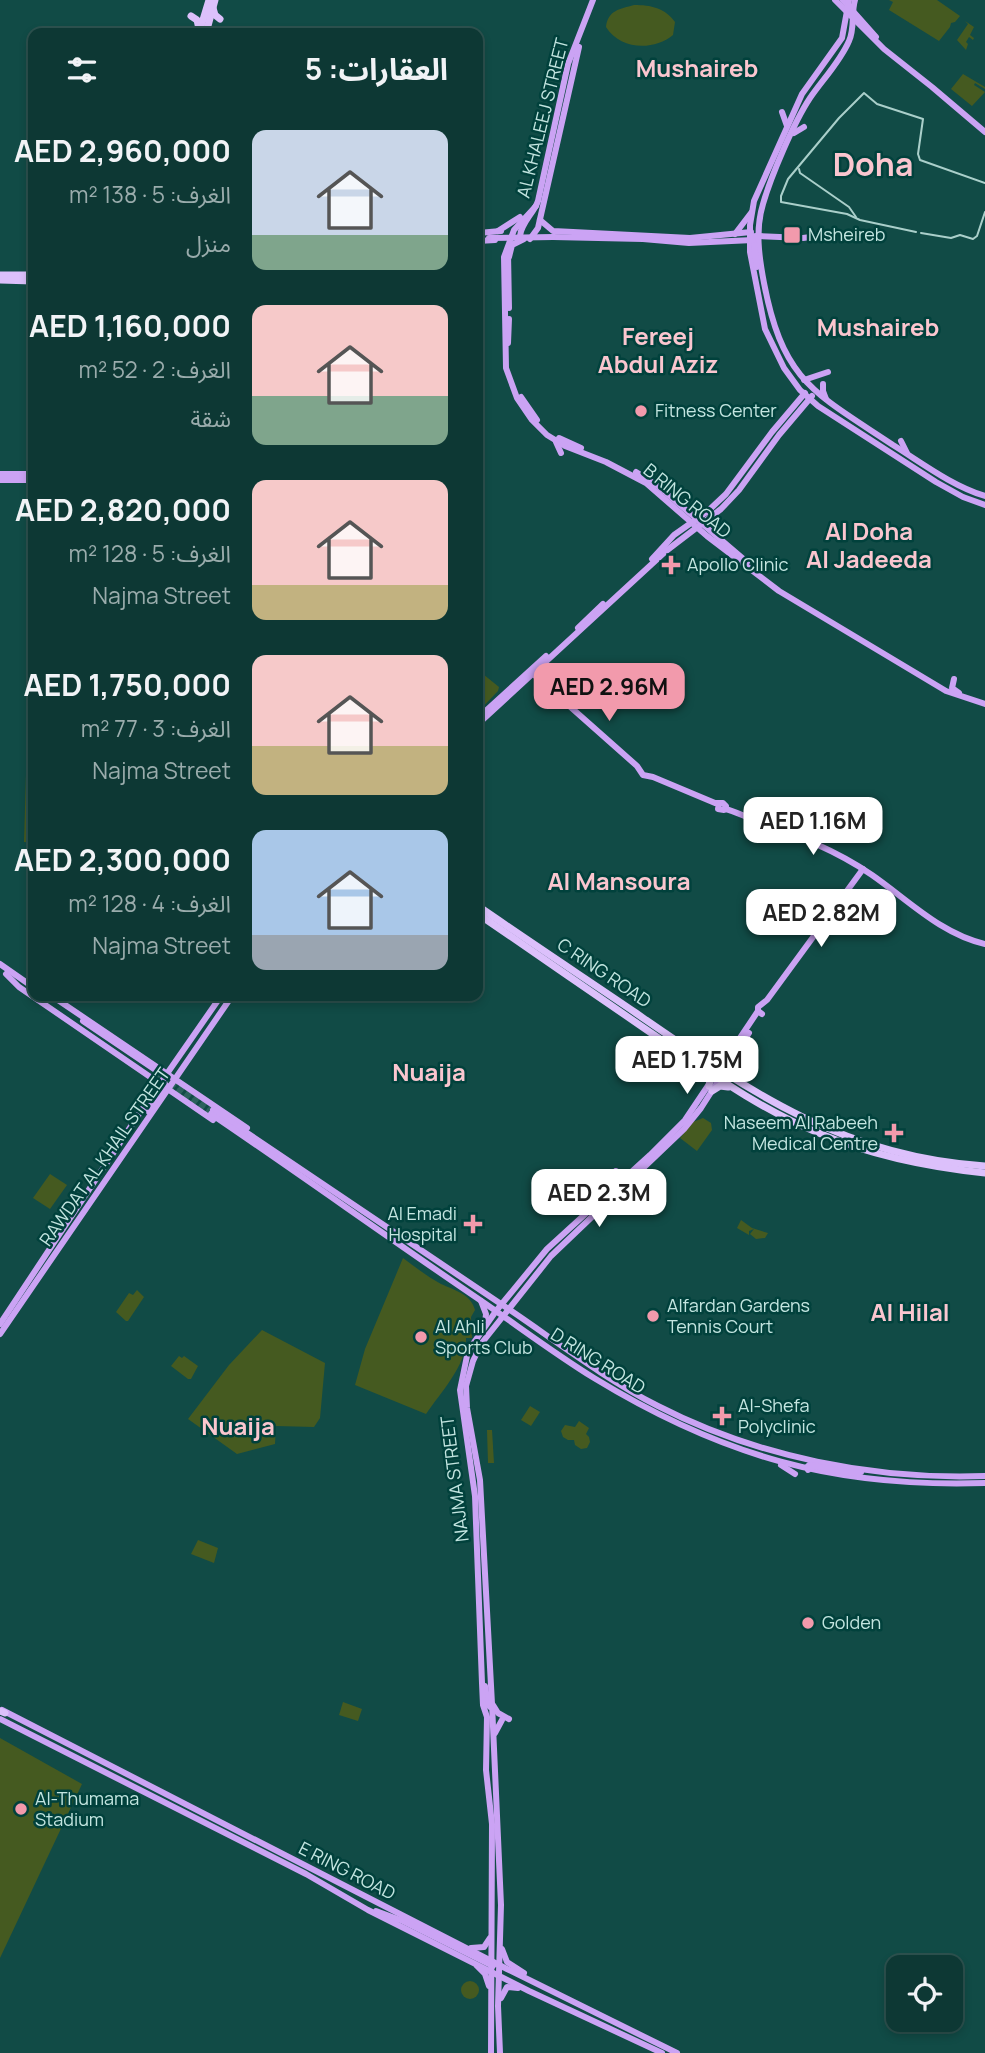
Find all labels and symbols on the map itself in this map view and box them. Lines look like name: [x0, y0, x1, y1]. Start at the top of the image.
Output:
street label: AL KHALEEJ STREET: [511, 35, 574, 200]
district label: Mushaireb: [636, 51, 758, 84]
district label: Doha: [833, 142, 913, 186]
place label: Msheireb: [808, 222, 885, 246]
marker: Msheireb: [782, 225, 802, 245]
district label: Mushaireb: [817, 310, 939, 343]
district label: Fereej Abdul Aziz: [598, 319, 718, 380]
place label: Fitness Center: [655, 398, 777, 422]
marker: Fitness Center: [633, 403, 649, 419]
street label: B RING ROAD: [639, 457, 736, 543]
district label: Al Doha Al Jadeeda: [806, 514, 932, 575]
place label: Apollo Clinic: [687, 552, 789, 576]
marker: Apollo Clinic: [661, 555, 681, 575]
pin: AED 2.96M: [529, 664, 689, 723]
pin: AED 1.16M: [733, 798, 893, 857]
district label: Al Mansoura: [548, 864, 690, 897]
pin: AED 2.82M: [741, 890, 901, 949]
street label: C RING ROAD: [553, 932, 656, 1012]
pin: AED 1.75M: [607, 1036, 767, 1096]
district label: Nuaija: [392, 1055, 466, 1088]
street label: RAWDAT AL KHAIL STREET: [33, 1062, 175, 1250]
place label: Naseem Al Rabeeh Medical Centre: [724, 1110, 878, 1155]
marker: Naseem Al Rabeeh Medical Centre: [884, 1123, 904, 1143]
pin: AED 2.3M: [527, 1170, 671, 1229]
place label: Al Emadi Hospital: [387, 1201, 457, 1246]
marker: Al Emadi Hospital: [463, 1214, 483, 1234]
place label: Alfardan Gardens Tennis Court: [667, 1293, 810, 1338]
district label: Al Hilal: [871, 1295, 949, 1328]
marker: Alfardan Gardens Tennis Court: [645, 1308, 661, 1324]
place label: Al Ahli Sports Club: [435, 1314, 533, 1359]
street label: D RING ROAD: [547, 1322, 650, 1399]
marker: Al Ahli Sports Club: [413, 1329, 429, 1345]
place label: Al-Shefa Polyclinic: [738, 1393, 816, 1438]
marker: Al-Shefa Polyclinic: [712, 1406, 732, 1426]
district label: Nuaija: [201, 1409, 275, 1442]
street label: NAJMA STREET: [434, 1415, 474, 1543]
place label: Golden: [822, 1610, 881, 1634]
marker: Golden: [800, 1615, 816, 1631]
place label: Al-Thumama Stadium: [35, 1786, 139, 1831]
marker: Al-Thumama Stadium: [13, 1801, 29, 1817]
street label: E RING ROAD: [295, 1835, 400, 1905]

